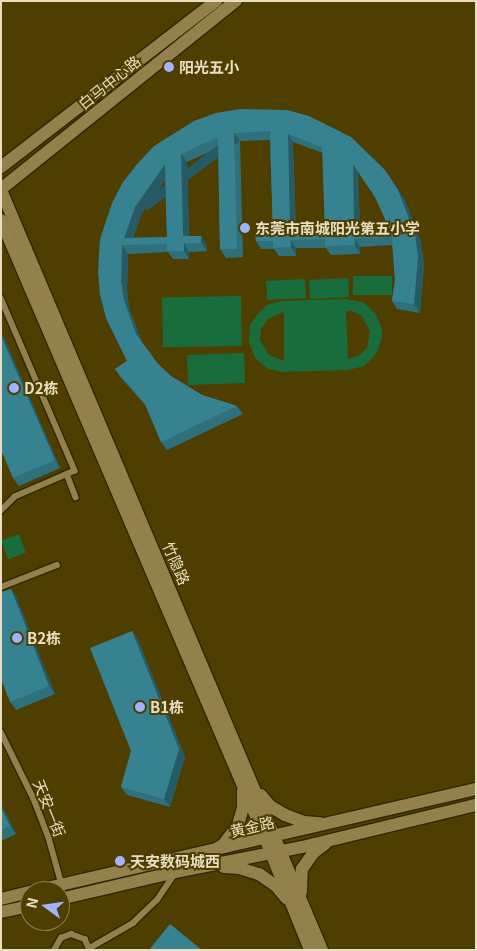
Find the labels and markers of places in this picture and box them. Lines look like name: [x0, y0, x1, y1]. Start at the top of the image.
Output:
place label: 阳光五小: [179, 58, 239, 76]
marker: 阳光五小: [163, 61, 175, 73]
place label: 东莞市南城阳光第五小学: [255, 219, 420, 237]
marker: 东莞市南城阳光第五小学: [239, 222, 251, 234]
place label: D2栋: [24, 379, 59, 397]
marker: D2栋: [8, 382, 20, 394]
place label: B2栋: [27, 629, 61, 647]
marker: B2栋: [11, 632, 23, 644]
place label: B1栋: [150, 698, 184, 716]
marker: B1栋: [134, 701, 146, 713]
place label: 天安数码城西: [130, 852, 220, 870]
marker: 天安数码城西: [114, 855, 126, 867]

